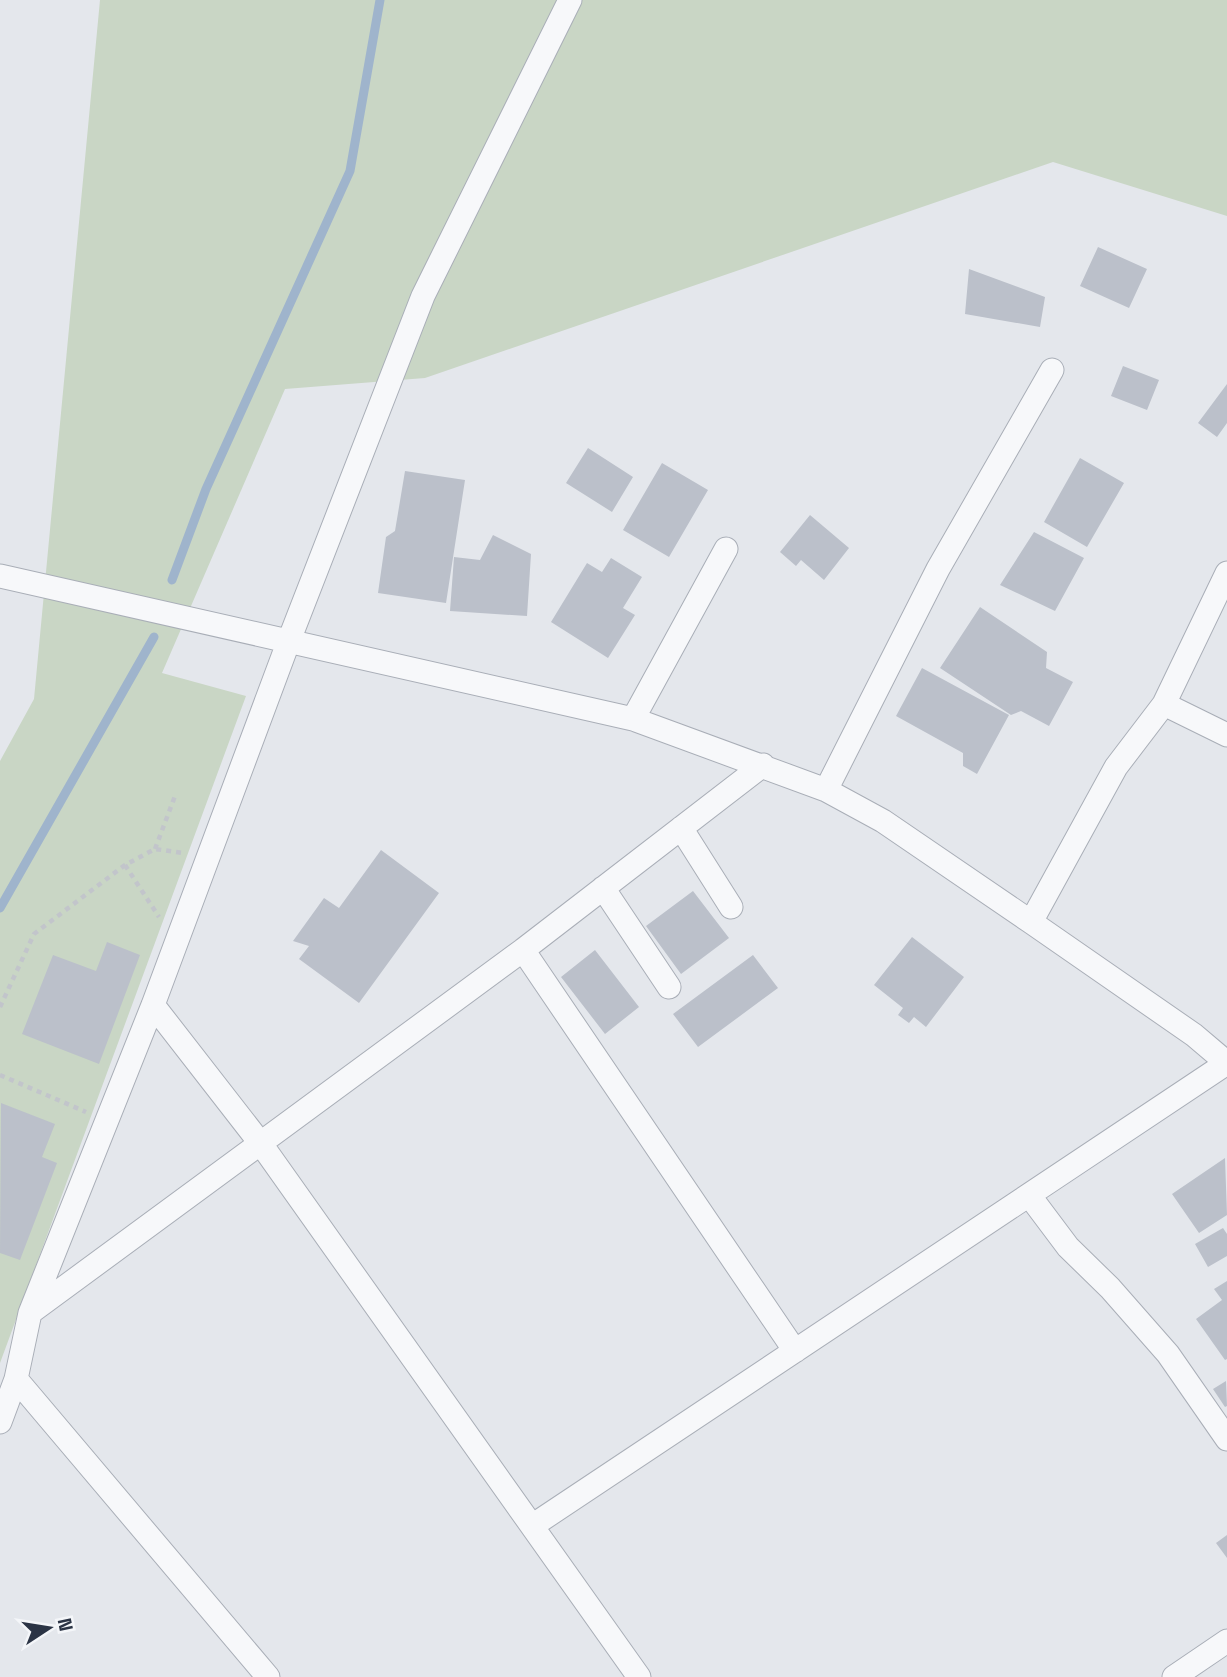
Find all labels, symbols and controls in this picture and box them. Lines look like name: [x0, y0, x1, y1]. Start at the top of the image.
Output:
north arrow: [14, 1593, 84, 1663]
text: N: [52, 1616, 79, 1633]

